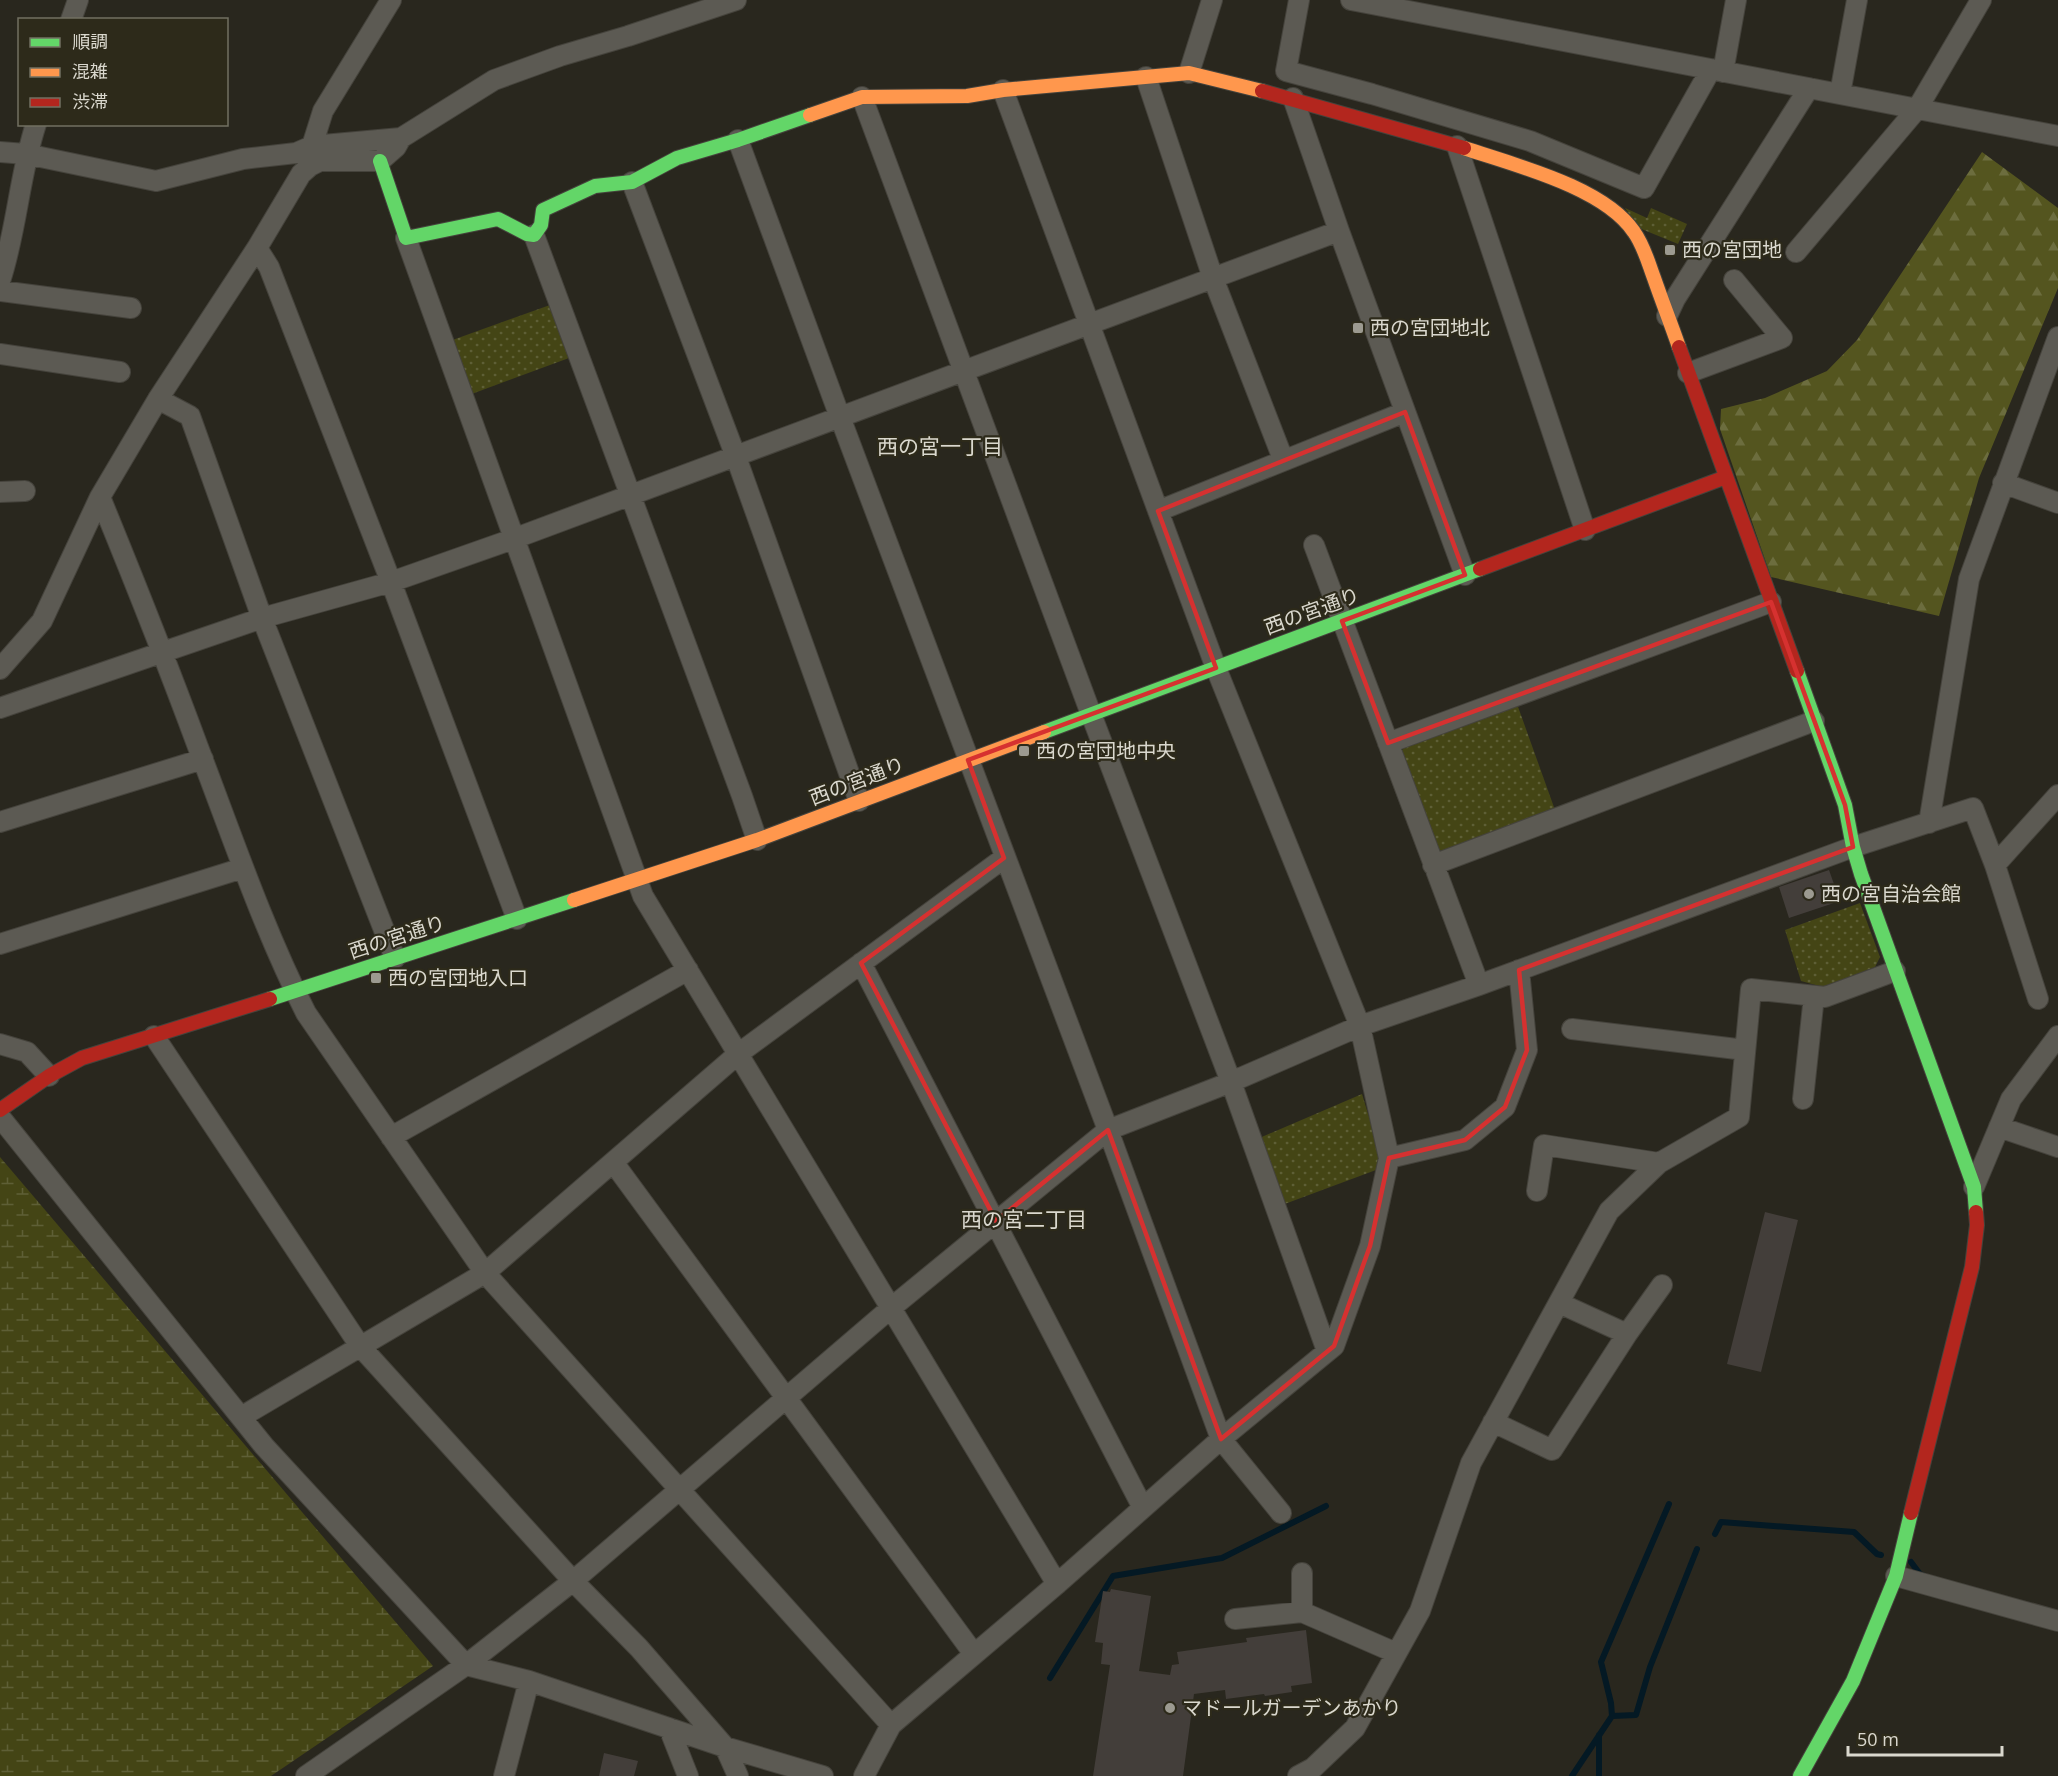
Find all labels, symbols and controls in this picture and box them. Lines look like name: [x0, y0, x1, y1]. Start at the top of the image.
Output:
legend: [18, 18, 228, 126]
text: 順調: [72, 29, 108, 53]
text: 混雑: [72, 59, 108, 83]
text: 渋滞: [72, 89, 108, 113]
place label: 西の宮団地: [1682, 236, 1782, 263]
marker: 西の宮団地: [1663, 243, 1677, 257]
place label: 西の宮団地北: [1370, 314, 1490, 341]
marker: 西の宮団地北: [1351, 321, 1365, 335]
district label: 西の宮一丁目: [877, 432, 1003, 460]
street label: 西の宮通り: [1260, 581, 1363, 640]
place label: 西の宮団地中央: [1036, 737, 1176, 764]
marker: 西の宮団地中央: [1017, 744, 1031, 758]
street label: 西の宮通り: [805, 750, 908, 811]
place label: 西の宮自治会館: [1821, 880, 1961, 907]
marker: 西の宮自治会館: [1802, 887, 1816, 901]
street label: 西の宮通り: [345, 908, 449, 965]
place label: 西の宮団地入口: [388, 964, 528, 991]
marker: 西の宮団地入口: [369, 971, 383, 985]
district label: 西の宮二丁目: [961, 1205, 1087, 1233]
place label: マドールガーデンあかり: [1182, 1694, 1401, 1721]
marker: マドールガーデンあかり: [1163, 1701, 1177, 1715]
scale bar: [1848, 1719, 2002, 1757]
text: 50 m: [1857, 1727, 1899, 1751]

